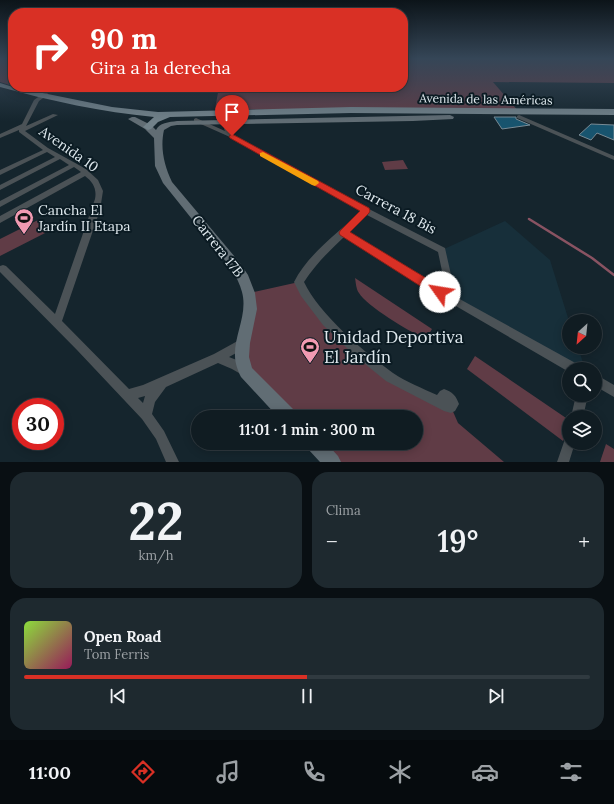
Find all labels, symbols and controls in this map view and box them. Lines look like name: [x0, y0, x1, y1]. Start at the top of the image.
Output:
text: 90 m: [90, 21, 157, 57]
icon: right: [24, 24, 76, 76]
text: Gira a la derecha: [90, 56, 231, 79]
street label: Avenida de las Américas: [418, 90, 553, 108]
pin: [215, 95, 249, 136]
icon: arrive: [221, 101, 243, 123]
street label: Avenida 10: [35, 121, 102, 176]
street label: Carrera 18 Bis: [352, 180, 440, 238]
place label: Cancha El Jardín II Etapa: [37, 201, 131, 235]
sports icon: Cancha El Jardín II Etapa: [13, 207, 35, 235]
street label: Carrera 17B: [188, 211, 248, 281]
position arrow: [419, 271, 461, 313]
north arrow: [562, 314, 602, 354]
map controls: [562, 314, 602, 450]
place label: Unidad Deportiva El Jardín: [324, 326, 464, 368]
sports icon: Unidad Deportiva El Jardín: [299, 336, 321, 364]
button: search: [562, 362, 602, 402]
speed limit sign: 30: [12, 398, 64, 450]
button: layers: [562, 410, 602, 450]
text: 11:01 · 1 min · 300 m: [239, 420, 375, 439]
text: 22: [128, 488, 184, 554]
text: Clima: [326, 502, 361, 519]
text: 19°: [438, 522, 478, 560]
text: −: [326, 527, 338, 555]
text: +: [578, 527, 590, 555]
text: km/h: [138, 547, 174, 564]
text: Open Road: [84, 627, 162, 646]
text: Tom Ferris: [84, 646, 149, 663]
icon: previous: [107, 685, 129, 707]
icon: pause: [296, 685, 318, 707]
icon: next: [485, 685, 507, 707]
icon: directions: [129, 758, 157, 786]
icon: music: [214, 758, 242, 786]
icon: phone: [300, 758, 328, 786]
icon: climate: [386, 758, 414, 786]
icon: car: [471, 758, 499, 786]
icon: filters: [557, 758, 585, 786]
text: 11:00: [29, 761, 71, 784]

